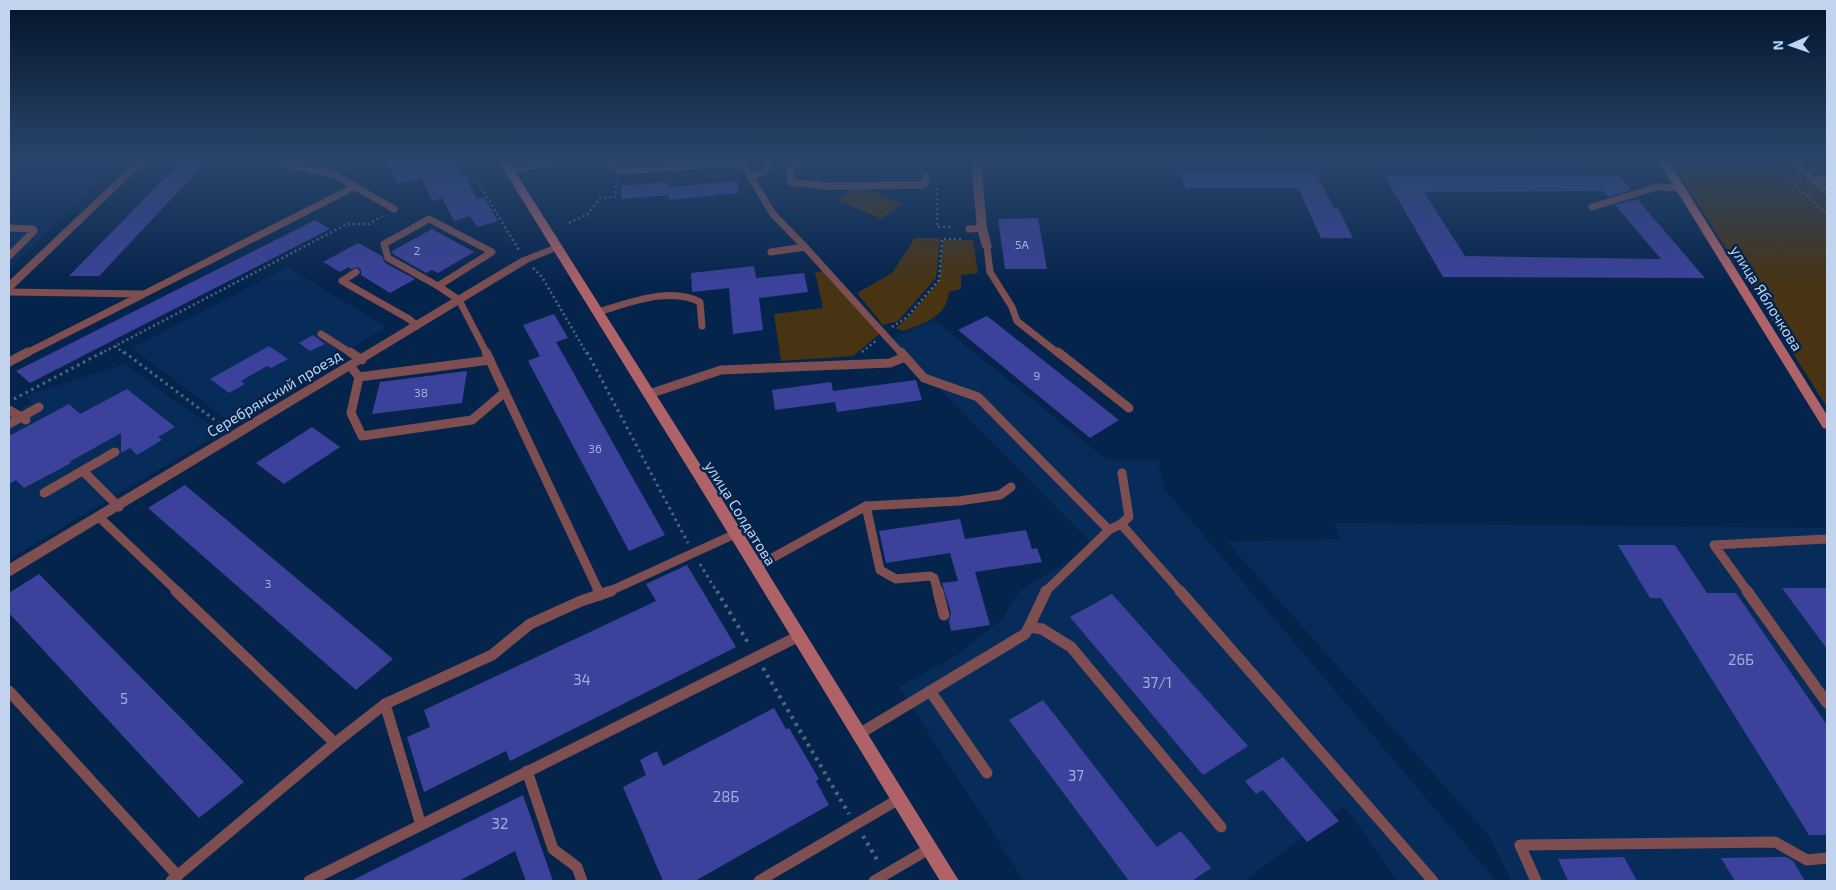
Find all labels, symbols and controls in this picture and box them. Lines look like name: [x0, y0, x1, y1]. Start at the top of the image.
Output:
north arrow: [1766, 20, 1816, 70]
text: N: [1769, 40, 1786, 51]
house number: 5А: [1015, 237, 1029, 251]
street label: улица Яблочкова: [1726, 242, 1807, 355]
house number: 2: [414, 243, 421, 257]
street label: Серебрянский проезд: [203, 345, 345, 440]
house number: 9: [1034, 368, 1041, 382]
house number: 38: [414, 385, 428, 399]
house number: 36: [588, 441, 602, 455]
street label: улица Солдатова: [701, 457, 780, 569]
house number: 3: [265, 576, 271, 590]
house number: 26Б: [1728, 650, 1754, 668]
house number: 34: [573, 670, 591, 688]
house number: 37/1: [1142, 673, 1172, 691]
house number: 5: [120, 689, 128, 707]
house number: 37: [1068, 766, 1084, 784]
house number: 28Б: [713, 787, 739, 805]
house number: 32: [492, 814, 508, 832]

